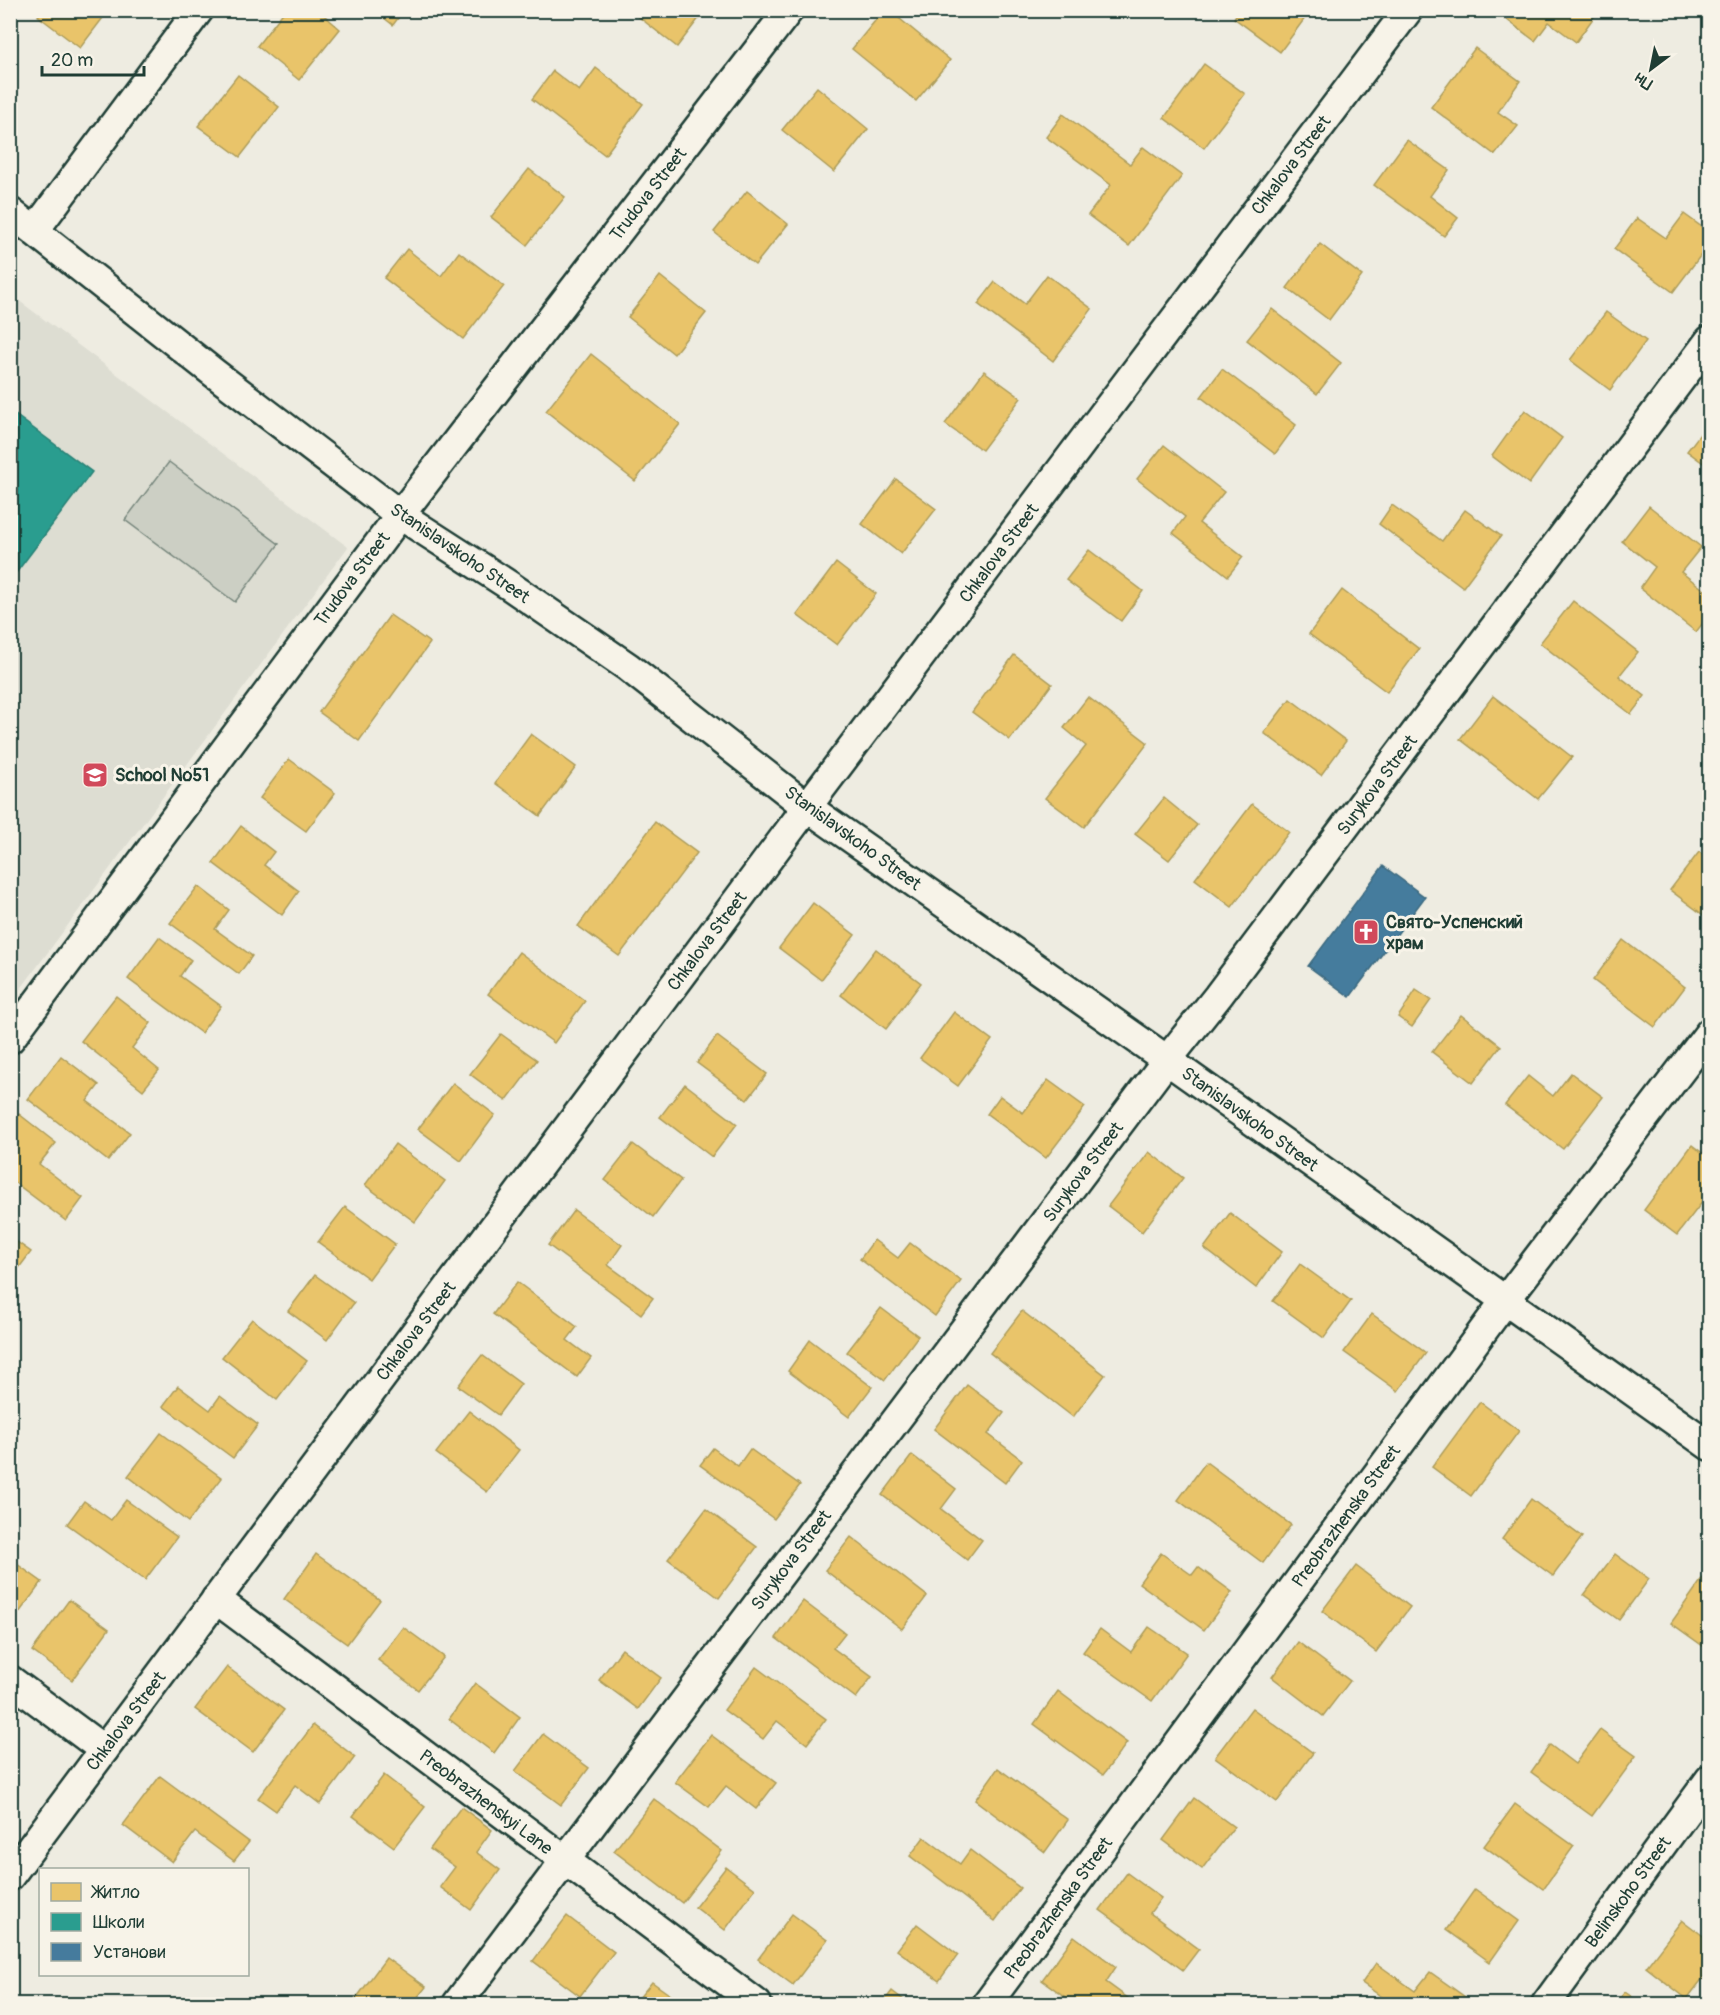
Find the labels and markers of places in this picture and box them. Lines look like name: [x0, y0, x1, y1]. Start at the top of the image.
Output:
school or university icon: School №51: [80, 760, 110, 790]
place label: School №51: [115, 764, 209, 787]
place label: Свято-Успенский храм: [1385, 911, 1523, 955]
church icon: Свято-Успенский храм: [1351, 917, 1381, 947]

